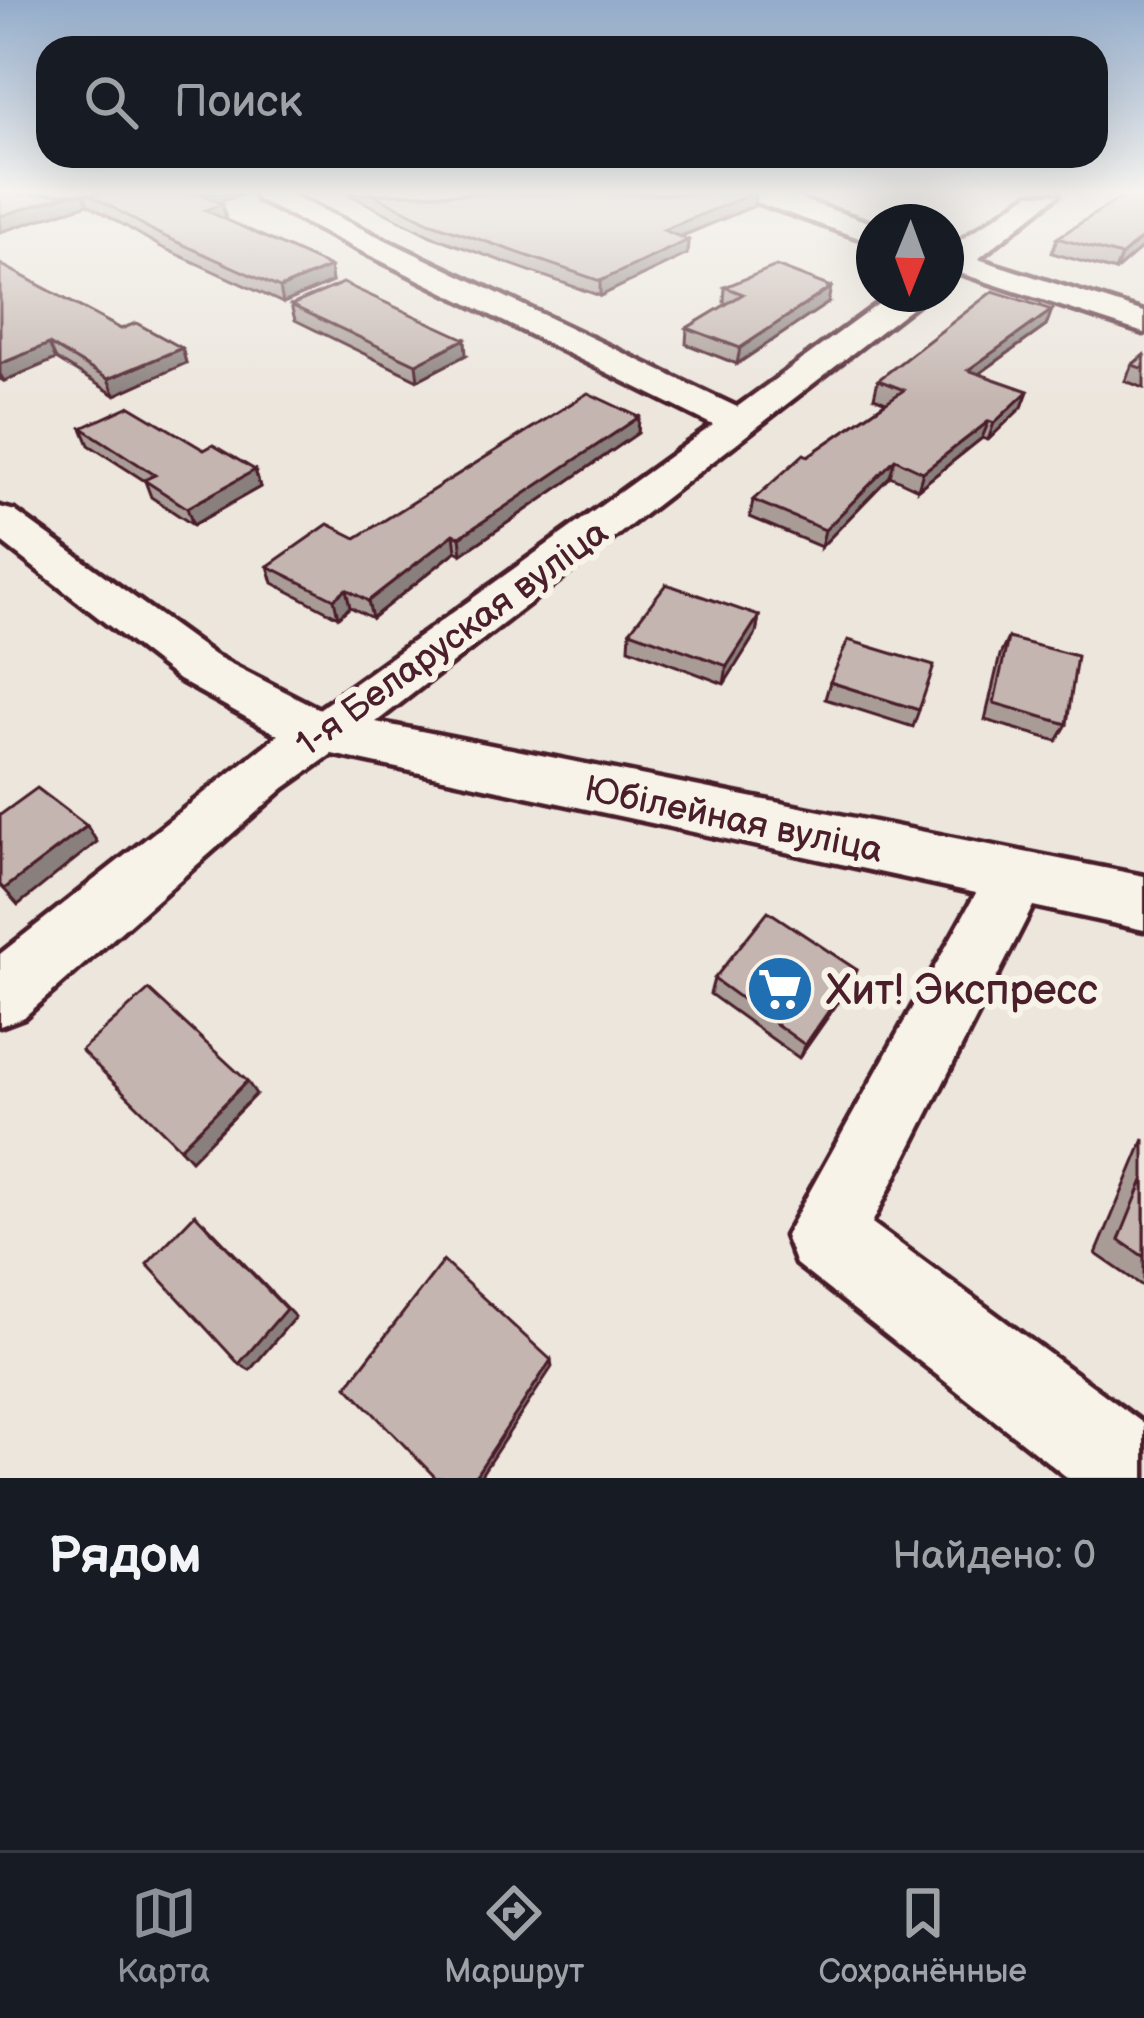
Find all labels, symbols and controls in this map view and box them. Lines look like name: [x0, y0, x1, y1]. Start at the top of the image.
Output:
search box: [36, 36, 1108, 168]
icon: search: [78, 69, 144, 135]
text: Поиск: [174, 75, 302, 130]
north arrow: [856, 204, 964, 312]
street label: 1-я Беларуская вуліца: [288, 511, 617, 767]
street label: Юбілейная вуліца: [581, 768, 886, 873]
supermarket icon: Хит! Экспресс: [745, 954, 815, 1024]
place label: Хит! Экспресс: [826, 966, 1098, 1017]
text: Рядом: [48, 1526, 202, 1587]
text: Найдено: 0: [893, 1533, 1096, 1580]
tab: Карта: [117, 1880, 210, 1992]
tab: Маршрут: [444, 1880, 584, 1992]
tab: Сохранённые: [818, 1880, 1027, 1992]

